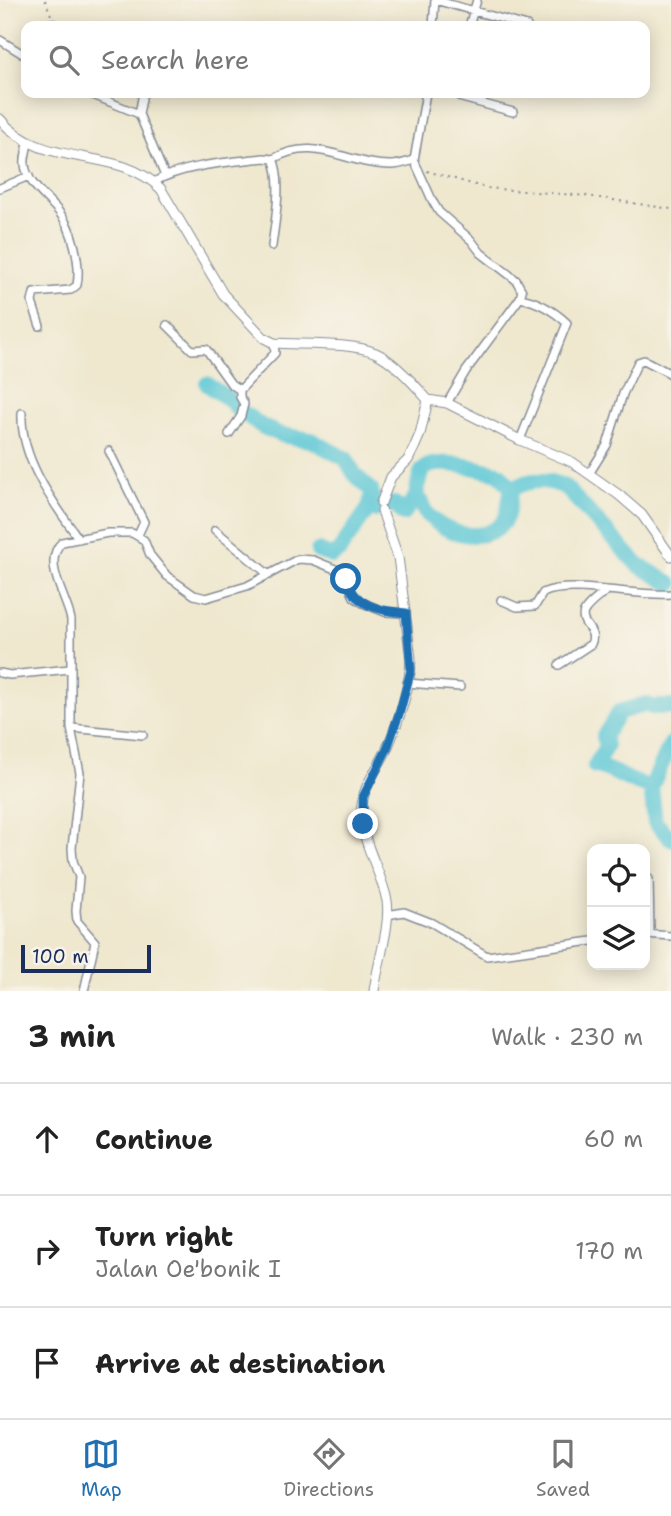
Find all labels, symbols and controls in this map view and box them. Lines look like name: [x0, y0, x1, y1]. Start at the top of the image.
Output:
search box: [21, 21, 650, 98]
icon: search: [45, 41, 83, 79]
text: Search here: [101, 42, 250, 77]
route start: [330, 563, 361, 594]
route end: [347, 808, 378, 839]
map controls: [587, 844, 650, 970]
button: locate: [587, 844, 650, 907]
button: layers: [587, 907, 650, 970]
scale bar: [21, 942, 150, 974]
text: 100 m: [32, 944, 89, 969]
text: 3 min: [28, 1016, 115, 1057]
text: Walk · 230 m: [491, 1022, 643, 1052]
icon: ahead: [28, 1120, 66, 1158]
text: Continue: [95, 1122, 213, 1157]
text: 60 m: [584, 1124, 643, 1154]
text: Turn right: [95, 1219, 233, 1254]
icon: right: [28, 1232, 66, 1270]
text: 170 m: [575, 1236, 643, 1266]
text: Jalan Oe'bonik I: [95, 1254, 281, 1284]
icon: arrive: [28, 1344, 66, 1382]
text: Arrive at destination: [95, 1346, 385, 1381]
tab: Map: [81, 1435, 122, 1502]
tab: Directions: [284, 1435, 374, 1502]
tab: Saved: [536, 1435, 590, 1502]

